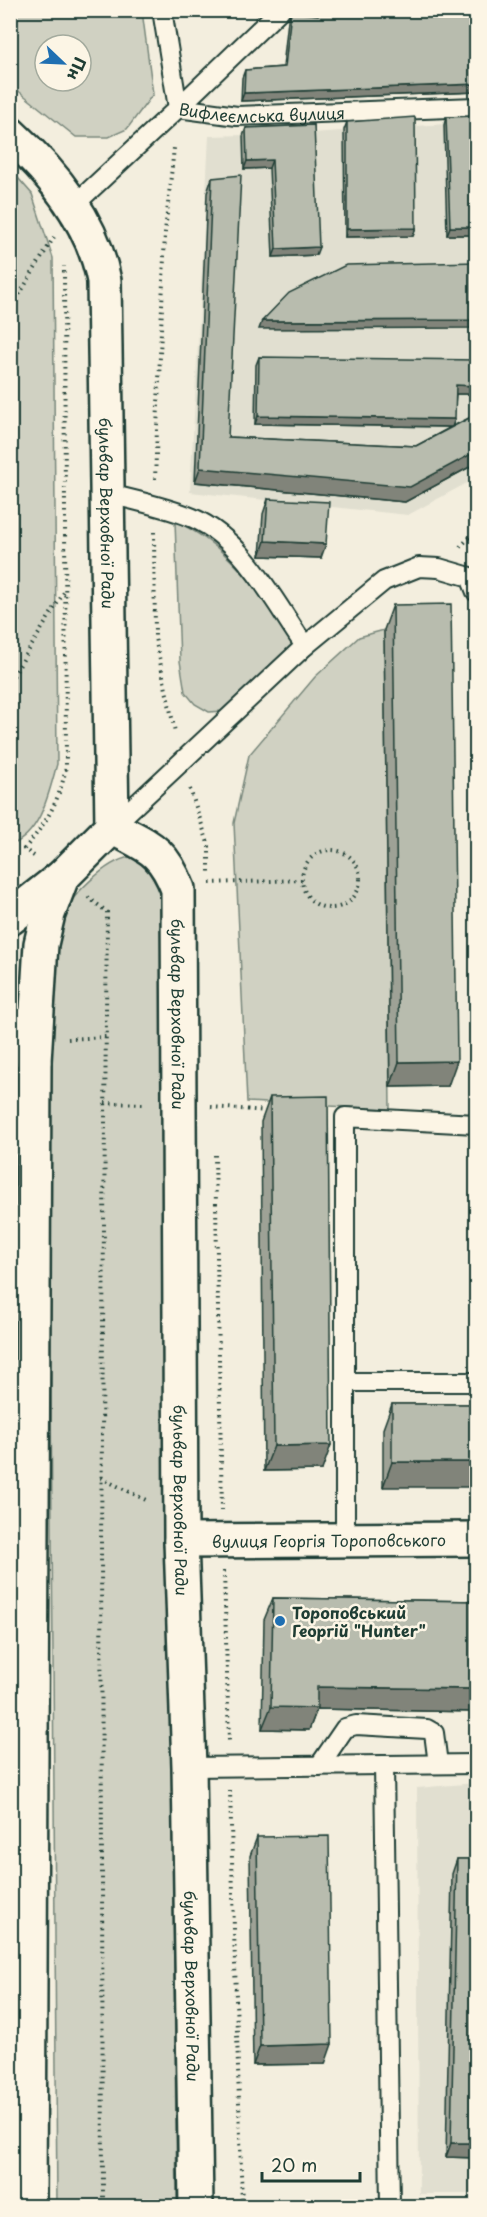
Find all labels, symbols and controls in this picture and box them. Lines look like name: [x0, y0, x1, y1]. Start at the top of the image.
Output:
north arrow: [33, 33, 93, 93]
text: Пн: [62, 54, 93, 85]
street label: Вифлеємська вулиця: [178, 96, 345, 128]
street label: бульвар Верховної Ради: [94, 418, 121, 609]
street label: бульвар Верховної Ради: [166, 919, 191, 1110]
street label: бульвар Верховної Ради: [168, 1405, 195, 1596]
street label: вулиця Георгія Тороповського: [212, 1527, 446, 1553]
place label: Тороповський Георгій "Hunter": [292, 1600, 426, 1642]
marker: Тороповський Георгій "Hunter": [273, 1614, 287, 1628]
street label: бульвар Верховної Ради: [179, 1890, 206, 2082]
scale bar: [262, 2145, 360, 2183]
text: 20 m: [271, 2151, 317, 2178]

